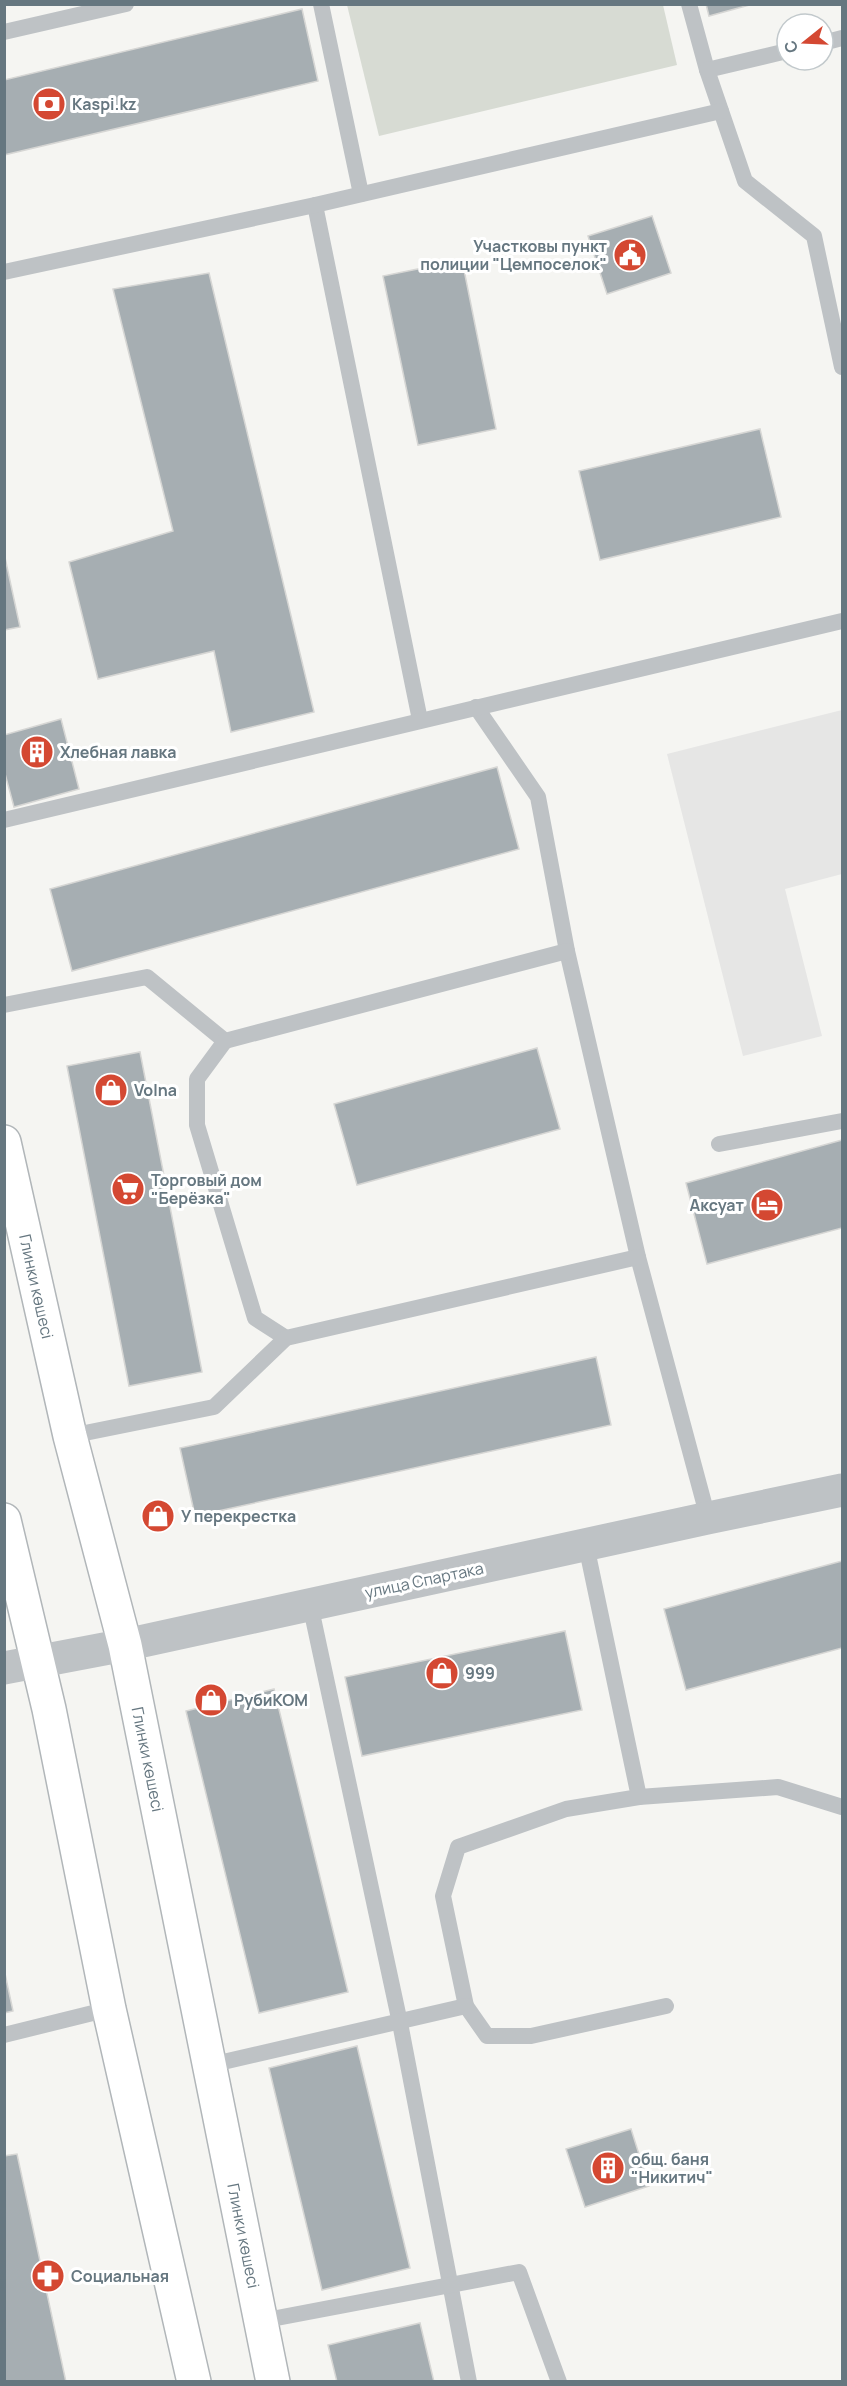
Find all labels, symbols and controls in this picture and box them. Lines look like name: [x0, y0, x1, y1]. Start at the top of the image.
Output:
north arrow: [775, 12, 835, 72]
text: С: [778, 37, 803, 56]
bank icon: Kaspi.kz: [31, 86, 67, 122]
place label: Kaspi.kz: [72, 93, 137, 115]
place label: Участковы пункт полиции "Цемпоселок": [420, 235, 607, 275]
public building icon: Участковы пункт полиции "Цемпоселок": [612, 237, 648, 273]
building icon: Хлебная лавка: [19, 734, 55, 770]
place label: Хлебная лавка: [60, 741, 176, 763]
shop icon: Volna: [93, 1072, 129, 1108]
place label: Volna: [134, 1079, 177, 1101]
place label: Торговый дом "Берёзка": [151, 1169, 262, 1209]
supermarket icon: Торговый дом "Берёзка": [110, 1171, 146, 1207]
hotel icon: Аксуат: [749, 1187, 785, 1223]
place label: Аксуат: [690, 1194, 744, 1216]
street label: Глинки көшесі: [14, 1232, 59, 1341]
shop icon: У перекрестка: [140, 1498, 176, 1534]
place label: У перекрестка: [181, 1505, 296, 1527]
street label: улица Спартака: [363, 1557, 485, 1603]
shop icon: 999: [424, 1655, 460, 1691]
place label: 999: [465, 1662, 495, 1684]
shop icon: РубиКОМ: [193, 1682, 229, 1718]
place label: РубиКОМ: [234, 1689, 308, 1711]
street label: Глинки көшесі: [127, 1705, 169, 1814]
place label: общ. баня "Никитич": [631, 2148, 713, 2188]
building icon: общ. баня "Никитич": [590, 2150, 626, 2186]
street label: Глинки көшесі: [222, 2181, 265, 2290]
pharmacy icon: Социальная: [30, 2258, 66, 2294]
place label: Социальная: [71, 2265, 169, 2287]

